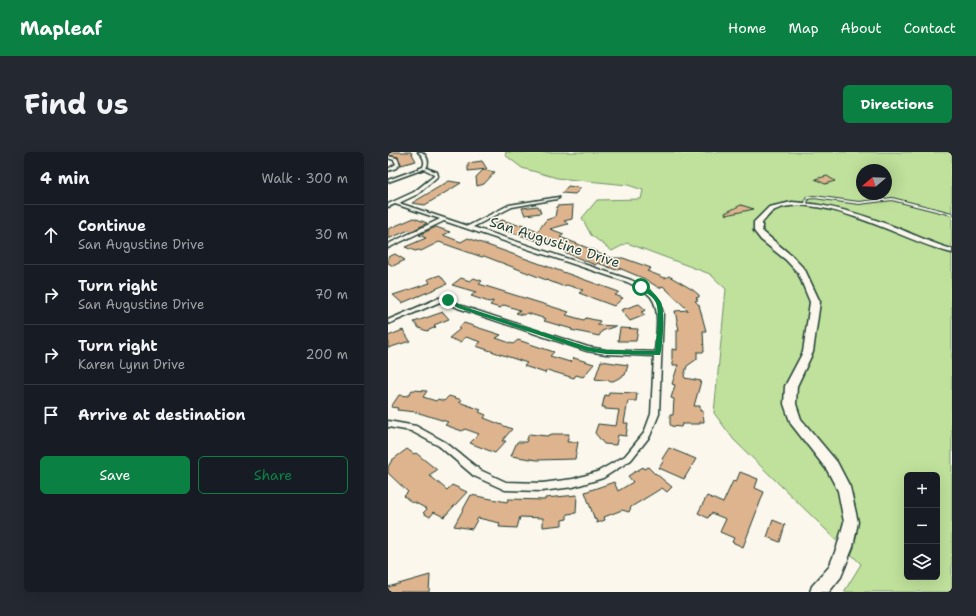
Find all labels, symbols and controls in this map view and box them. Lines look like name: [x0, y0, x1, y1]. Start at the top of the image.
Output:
text: Mapleaf: [20, 16, 102, 41]
text: Home: [728, 19, 767, 37]
text: Map: [789, 19, 819, 37]
text: About: [841, 19, 882, 37]
text: Contact: [904, 19, 956, 37]
text: Find us: [24, 85, 129, 123]
button: Directions: [843, 85, 952, 123]
north arrow: [856, 164, 892, 200]
text: 4 min: [40, 167, 90, 189]
text: Walk · 300 m: [261, 170, 348, 187]
street label: San Augustine Drive: [488, 212, 623, 272]
text: Continue: [78, 216, 146, 236]
icon: ahead: [40, 224, 62, 246]
text: 30 m: [314, 226, 348, 243]
text: San Augustine Drive: [78, 236, 204, 253]
text: Turn right: [78, 276, 158, 296]
route start: [632, 278, 650, 296]
icon: right: [40, 284, 62, 306]
text: 70 m: [314, 286, 348, 303]
route end: [439, 291, 457, 309]
text: San Augustine Drive: [78, 296, 204, 313]
text: Turn right: [78, 336, 158, 356]
icon: right: [40, 344, 62, 366]
text: 200 m: [306, 346, 348, 363]
text: Karen Lynn Drive: [78, 356, 185, 373]
icon: arrive: [40, 404, 62, 426]
text: Arrive at destination: [78, 405, 246, 425]
button: Save: [40, 456, 190, 494]
button: Share: [198, 456, 348, 494]
map controls: [904, 472, 940, 580]
button: +: [904, 472, 940, 508]
button: −: [904, 508, 940, 544]
button: layers: [904, 544, 940, 580]

